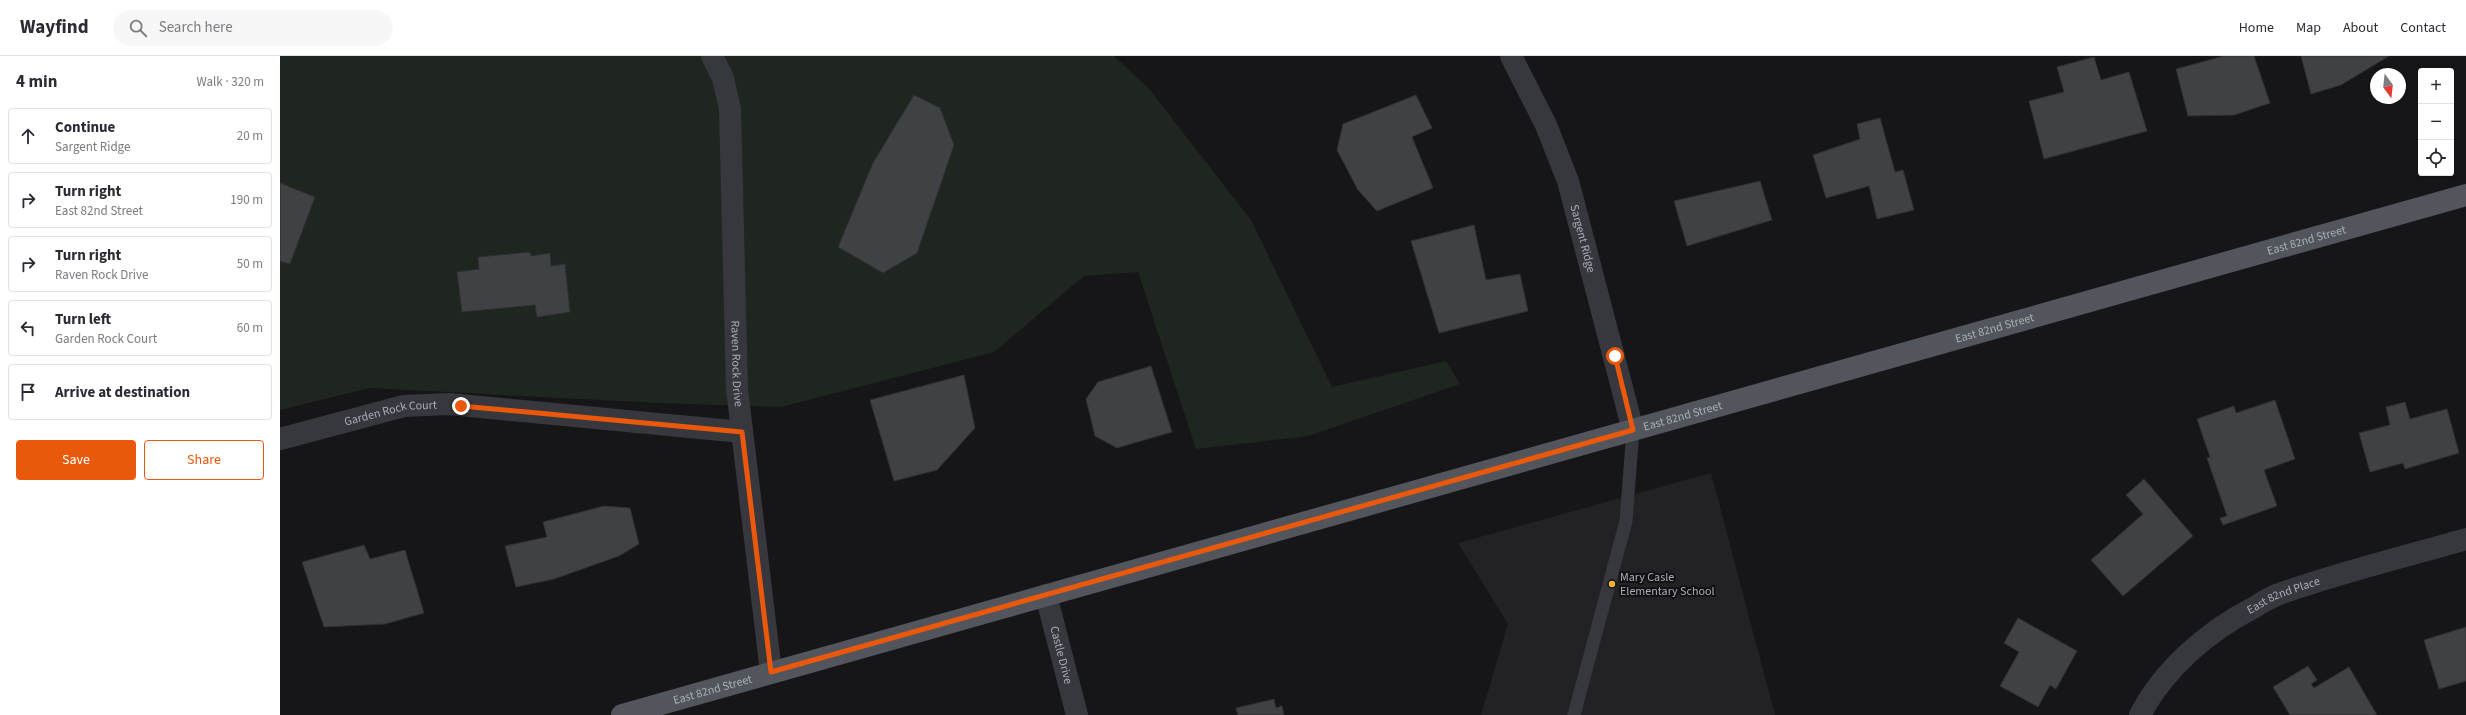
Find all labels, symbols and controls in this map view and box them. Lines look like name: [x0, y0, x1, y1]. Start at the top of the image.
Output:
search box: [113, 10, 393, 46]
text: Wayfind: [20, 14, 89, 41]
icon: search: [127, 17, 149, 39]
text: Search here: [159, 17, 233, 38]
text: Home: [2239, 18, 2274, 38]
text: Map: [2296, 18, 2321, 38]
text: About: [2343, 18, 2378, 38]
text: Contact: [2400, 18, 2446, 38]
north arrow: [2370, 68, 2406, 104]
map controls: [2418, 68, 2454, 176]
button: +: [2418, 68, 2454, 104]
text: 4 min: [16, 70, 57, 94]
text: Walk · 320 m: [196, 73, 264, 91]
button: −: [2418, 104, 2454, 140]
text: Continue: [55, 117, 115, 138]
icon: ahead: [17, 125, 39, 147]
text: 20 m: [237, 127, 263, 145]
text: Sargent Ridge: [55, 138, 130, 156]
button: locate: [2418, 140, 2454, 176]
text: Turn right: [55, 181, 121, 202]
icon: right: [17, 189, 39, 211]
text: 190 m: [230, 191, 263, 209]
text: East 82nd Street: [55, 202, 143, 220]
street label: Sargent Ridge: [1566, 203, 1600, 275]
street label: East 82nd Street: [2265, 221, 2348, 260]
text: Turn right: [55, 245, 121, 266]
icon: right: [17, 253, 39, 275]
text: 50 m: [237, 255, 263, 273]
text: Raven Rock Drive: [55, 266, 149, 284]
text: Turn left: [55, 309, 111, 330]
street label: East 82nd Street: [1953, 309, 2036, 348]
icon: left: [17, 317, 39, 339]
text: 60 m: [237, 319, 263, 337]
street label: Raven Rock Drive: [726, 320, 747, 408]
text: Garden Rock Court: [55, 330, 157, 348]
route start: [1606, 347, 1624, 365]
icon: arrive: [17, 381, 39, 403]
text: Arrive at destination: [55, 382, 190, 403]
street label: Garden Rock Court: [343, 397, 437, 431]
route end: [452, 397, 470, 415]
street label: East 82nd Street: [1641, 397, 1724, 436]
button: Save: [16, 440, 136, 480]
button: Share: [144, 440, 264, 480]
place label: Mary Casle Elementary School: [1620, 569, 1715, 600]
street label: East 82nd Place: [2244, 573, 2322, 619]
marker: Mary Casle Elementary School: [1607, 579, 1617, 589]
street label: Castle Drive: [1045, 624, 1077, 686]
street label: East 82nd Street: [671, 671, 754, 709]

